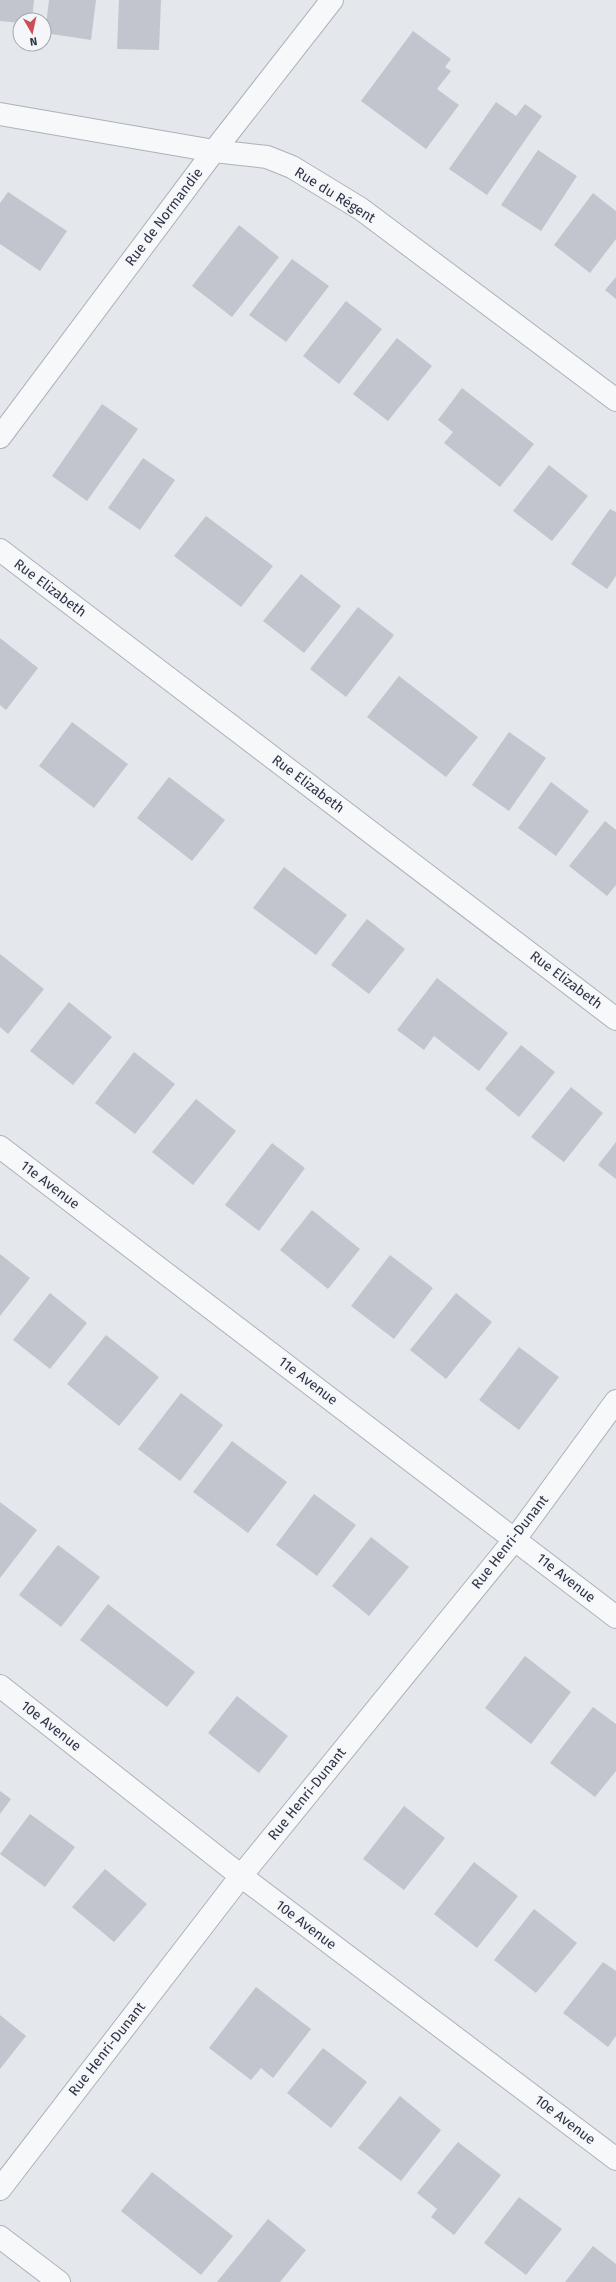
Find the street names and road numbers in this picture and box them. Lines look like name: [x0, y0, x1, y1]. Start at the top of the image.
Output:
street label: Rue du Régent: [291, 163, 379, 227]
street label: Rue de Normandie: [122, 165, 206, 269]
street label: Rue Elizabeth: [10, 555, 90, 621]
street label: Rue Elizabeth: [268, 751, 348, 817]
street label: Rue Elizabeth: [526, 947, 606, 1013]
street label: 11e Avenue: [17, 1157, 83, 1213]
street label: 11e Avenue: [275, 1353, 341, 1409]
street label: Rue Henri-Dunant: [468, 1491, 553, 1592]
street label: 11e Avenue: [533, 1550, 599, 1606]
street label: 10e Avenue: [18, 1697, 84, 1755]
street label: Rue Henri-Dunant: [264, 1743, 350, 1844]
street label: 10e Avenue: [272, 1897, 340, 1953]
street label: Rue Henri-Dunant: [65, 1998, 150, 2099]
street label: 10e Avenue: [531, 2092, 599, 2148]

